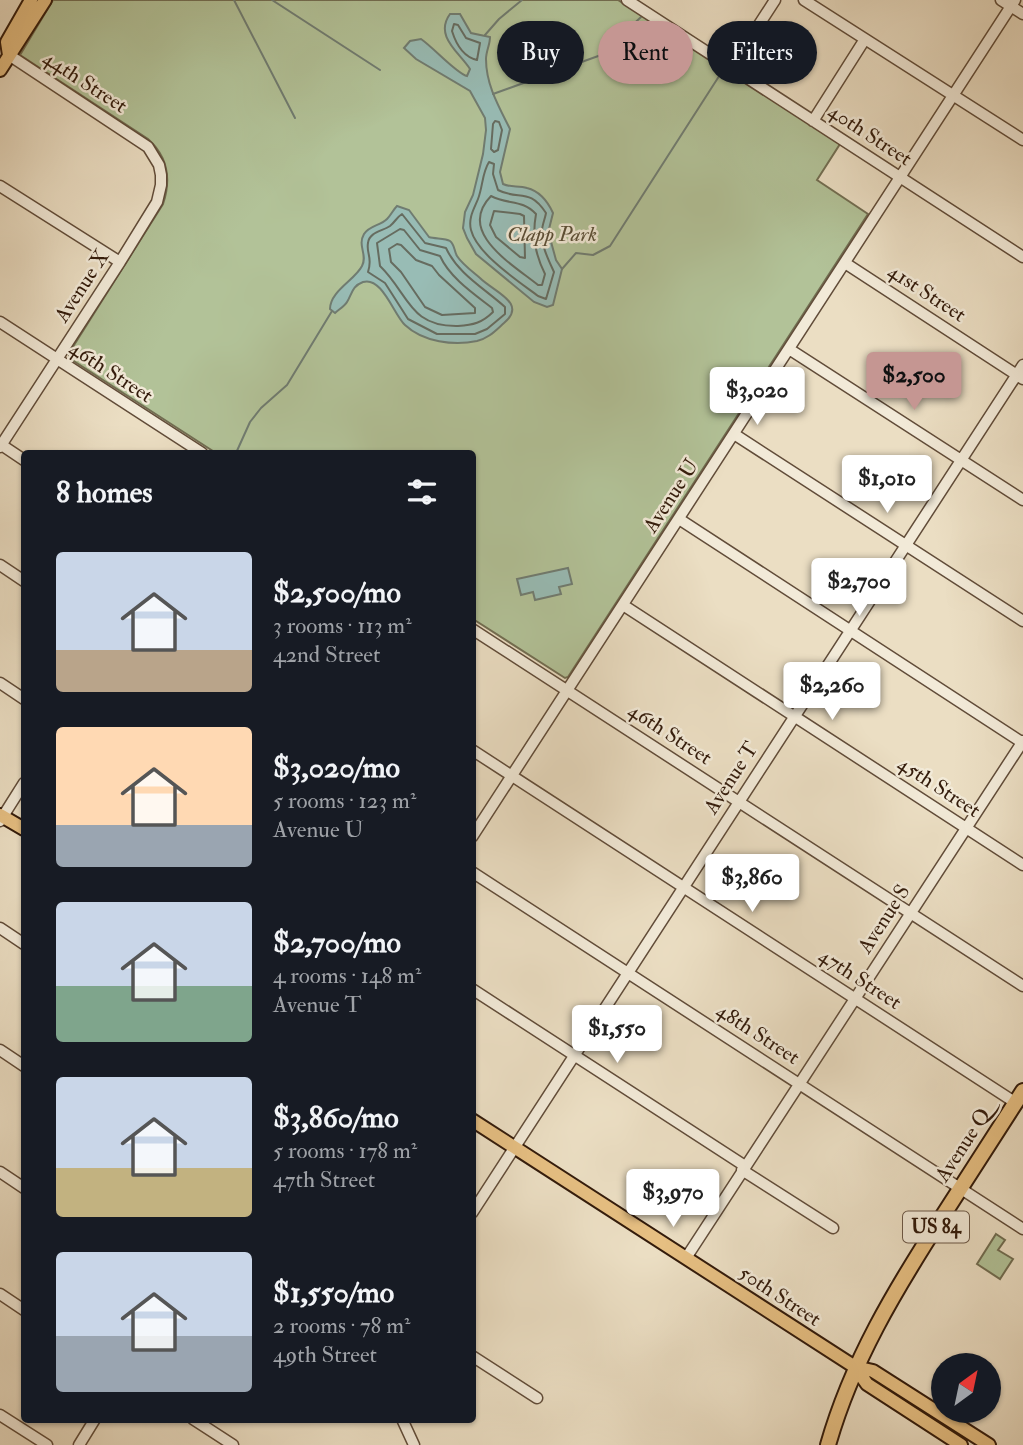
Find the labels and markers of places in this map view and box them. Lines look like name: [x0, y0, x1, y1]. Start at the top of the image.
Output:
pin: $2,500: [857, 352, 971, 412]
pin: $3,020: [700, 368, 814, 427]
pin: $1,010: [830, 456, 944, 515]
pin: $2,700: [802, 558, 916, 618]
pin: $2,260: [775, 662, 889, 722]
pin: $3,860: [695, 855, 809, 914]
pin: $1,550: [560, 1006, 674, 1065]
pin: $3,970: [616, 1170, 730, 1229]

